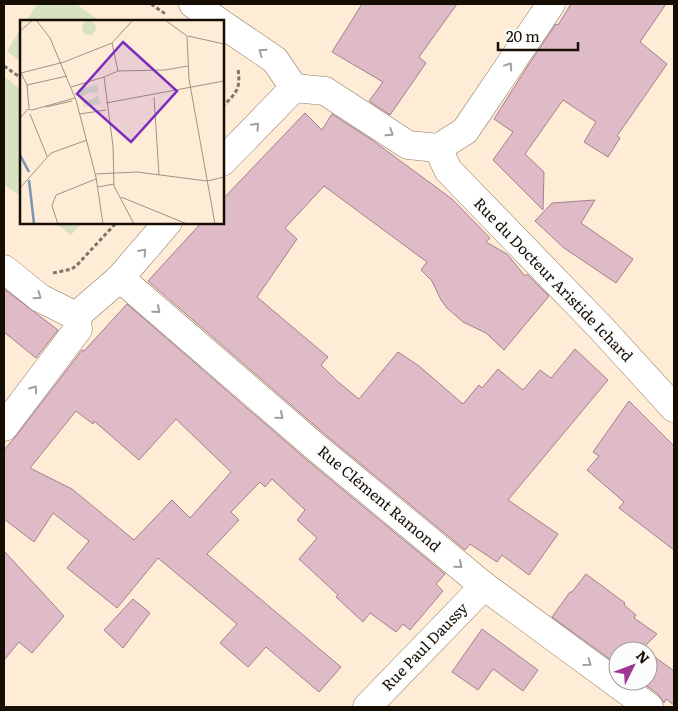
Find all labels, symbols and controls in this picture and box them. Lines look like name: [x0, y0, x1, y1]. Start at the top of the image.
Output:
inset map: [20, 20, 224, 224]
scale bar: [498, 20, 578, 52]
text: 20 m: [506, 24, 540, 47]
one-way arrow: [259, 49, 268, 58]
one-way arrow: [503, 62, 512, 72]
one-way arrow: [250, 123, 259, 132]
one-way arrow: [384, 127, 393, 136]
street label: Rue du Docteur Aristide Ichard: [469, 192, 639, 366]
one-way arrow: [137, 249, 145, 258]
one-way arrow: [32, 290, 42, 299]
one-way arrow: [152, 304, 161, 313]
one-way arrow: [28, 385, 37, 395]
one-way arrow: [274, 410, 283, 419]
street label: Rue Clément Ramond: [313, 439, 447, 556]
one-way arrow: [453, 559, 462, 568]
street label: Rue Paul Daussy: [376, 596, 473, 695]
north arrow: [608, 641, 658, 691]
text: N: [632, 646, 655, 668]
one-way arrow: [582, 657, 591, 665]

